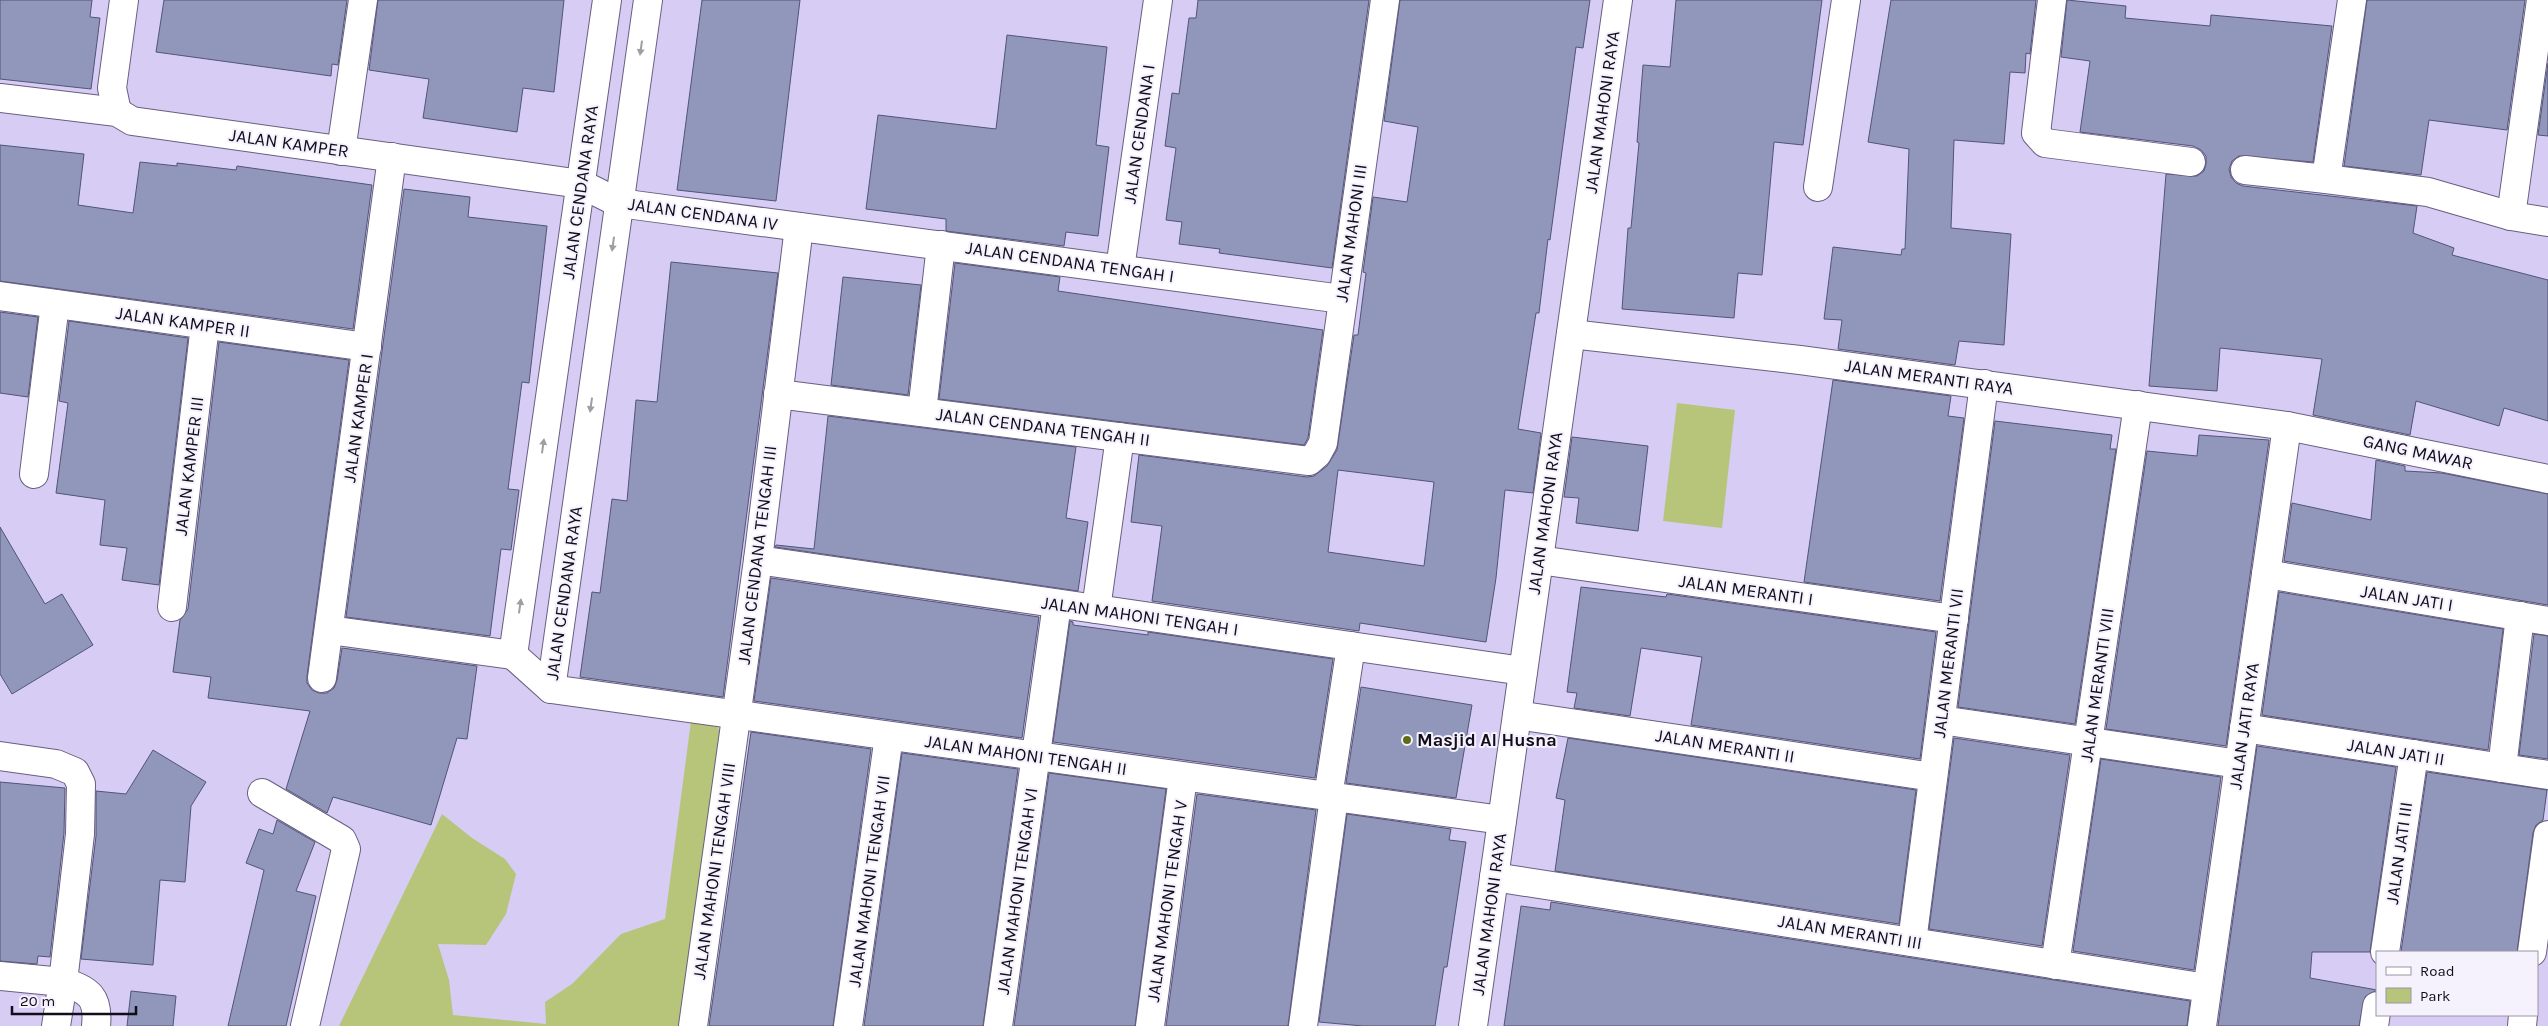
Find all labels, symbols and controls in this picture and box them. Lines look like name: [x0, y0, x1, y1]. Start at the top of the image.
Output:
street label: JALAN MAHONI RAYA: [1580, 29, 1624, 195]
one-way arrow: [637, 41, 645, 57]
street label: JALAN CENDANA I: [1118, 63, 1160, 205]
street label: JALAN CENDANA RAYA: [557, 104, 603, 280]
street label: JALAN KAMPER: [228, 124, 350, 162]
street label: JALAN MAHONI III: [1330, 163, 1372, 303]
street label: JALAN CENDANA IV: [627, 193, 779, 235]
one-way arrow: [609, 236, 617, 252]
street label: JALAN CENDANA TENGAH I: [964, 236, 1176, 288]
street label: JALAN KAMPER II: [115, 302, 251, 342]
street label: JALAN KAMPER I: [338, 352, 378, 484]
street label: JALAN MERANTI RAYA: [1843, 354, 2015, 400]
street label: JALAN KAMPER III: [170, 395, 208, 537]
one-way arrow: [587, 397, 595, 413]
street label: JALAN CENDANA TENGAH II: [935, 403, 1151, 451]
street label: JALAN MAHONI RAYA: [1523, 430, 1567, 596]
street label: GANG MAWAR: [2361, 430, 2475, 474]
one-way arrow: [539, 437, 547, 453]
street label: JALAN CENDANA TENGAH III: [733, 444, 781, 666]
street label: JALAN CENDANA RAYA: [541, 505, 587, 681]
street label: JALAN MERANTI I: [1677, 570, 1815, 610]
street label: JALAN JATI I: [2359, 580, 2455, 616]
street label: JALAN MERANTI VII: [1928, 587, 1968, 739]
street label: JALAN MAHONI TENGAH I: [1040, 591, 1240, 641]
one-way arrow: [516, 598, 524, 614]
street label: JALAN MERANTI VIII: [2075, 606, 2119, 764]
street label: JALAN JATI RAYA: [2224, 661, 2264, 791]
street label: JALAN MERANTI II: [1654, 724, 1796, 768]
place label: Masjid Al Husna: [1417, 729, 1557, 751]
street label: JALAN MAHONI TENGAH II: [924, 730, 1128, 780]
street label: JALAN JATI II: [2346, 733, 2446, 771]
marker: Masjid Al Husna: [1401, 734, 1413, 746]
street label: JALAN MAHONI TENGAH VIII: [688, 761, 740, 981]
street label: JALAN MAHONI TENGAH VII: [843, 774, 895, 988]
street label: JALAN MAHONI TENGAH VI: [992, 786, 1042, 996]
street label: JALAN MAHONI TENGAH V: [1142, 799, 1192, 1003]
street label: JALAN JATI III: [2381, 800, 2417, 906]
street label: JALAN MAHONI RAYA: [1467, 831, 1511, 997]
street label: JALAN MERANTI III: [1776, 910, 1924, 954]
legend: [2376, 951, 2538, 1016]
text: Road: [2420, 962, 2455, 980]
scale bar: [12, 984, 136, 1016]
text: Park: [2420, 987, 2450, 1005]
text: 20 m: [20, 992, 55, 1010]

